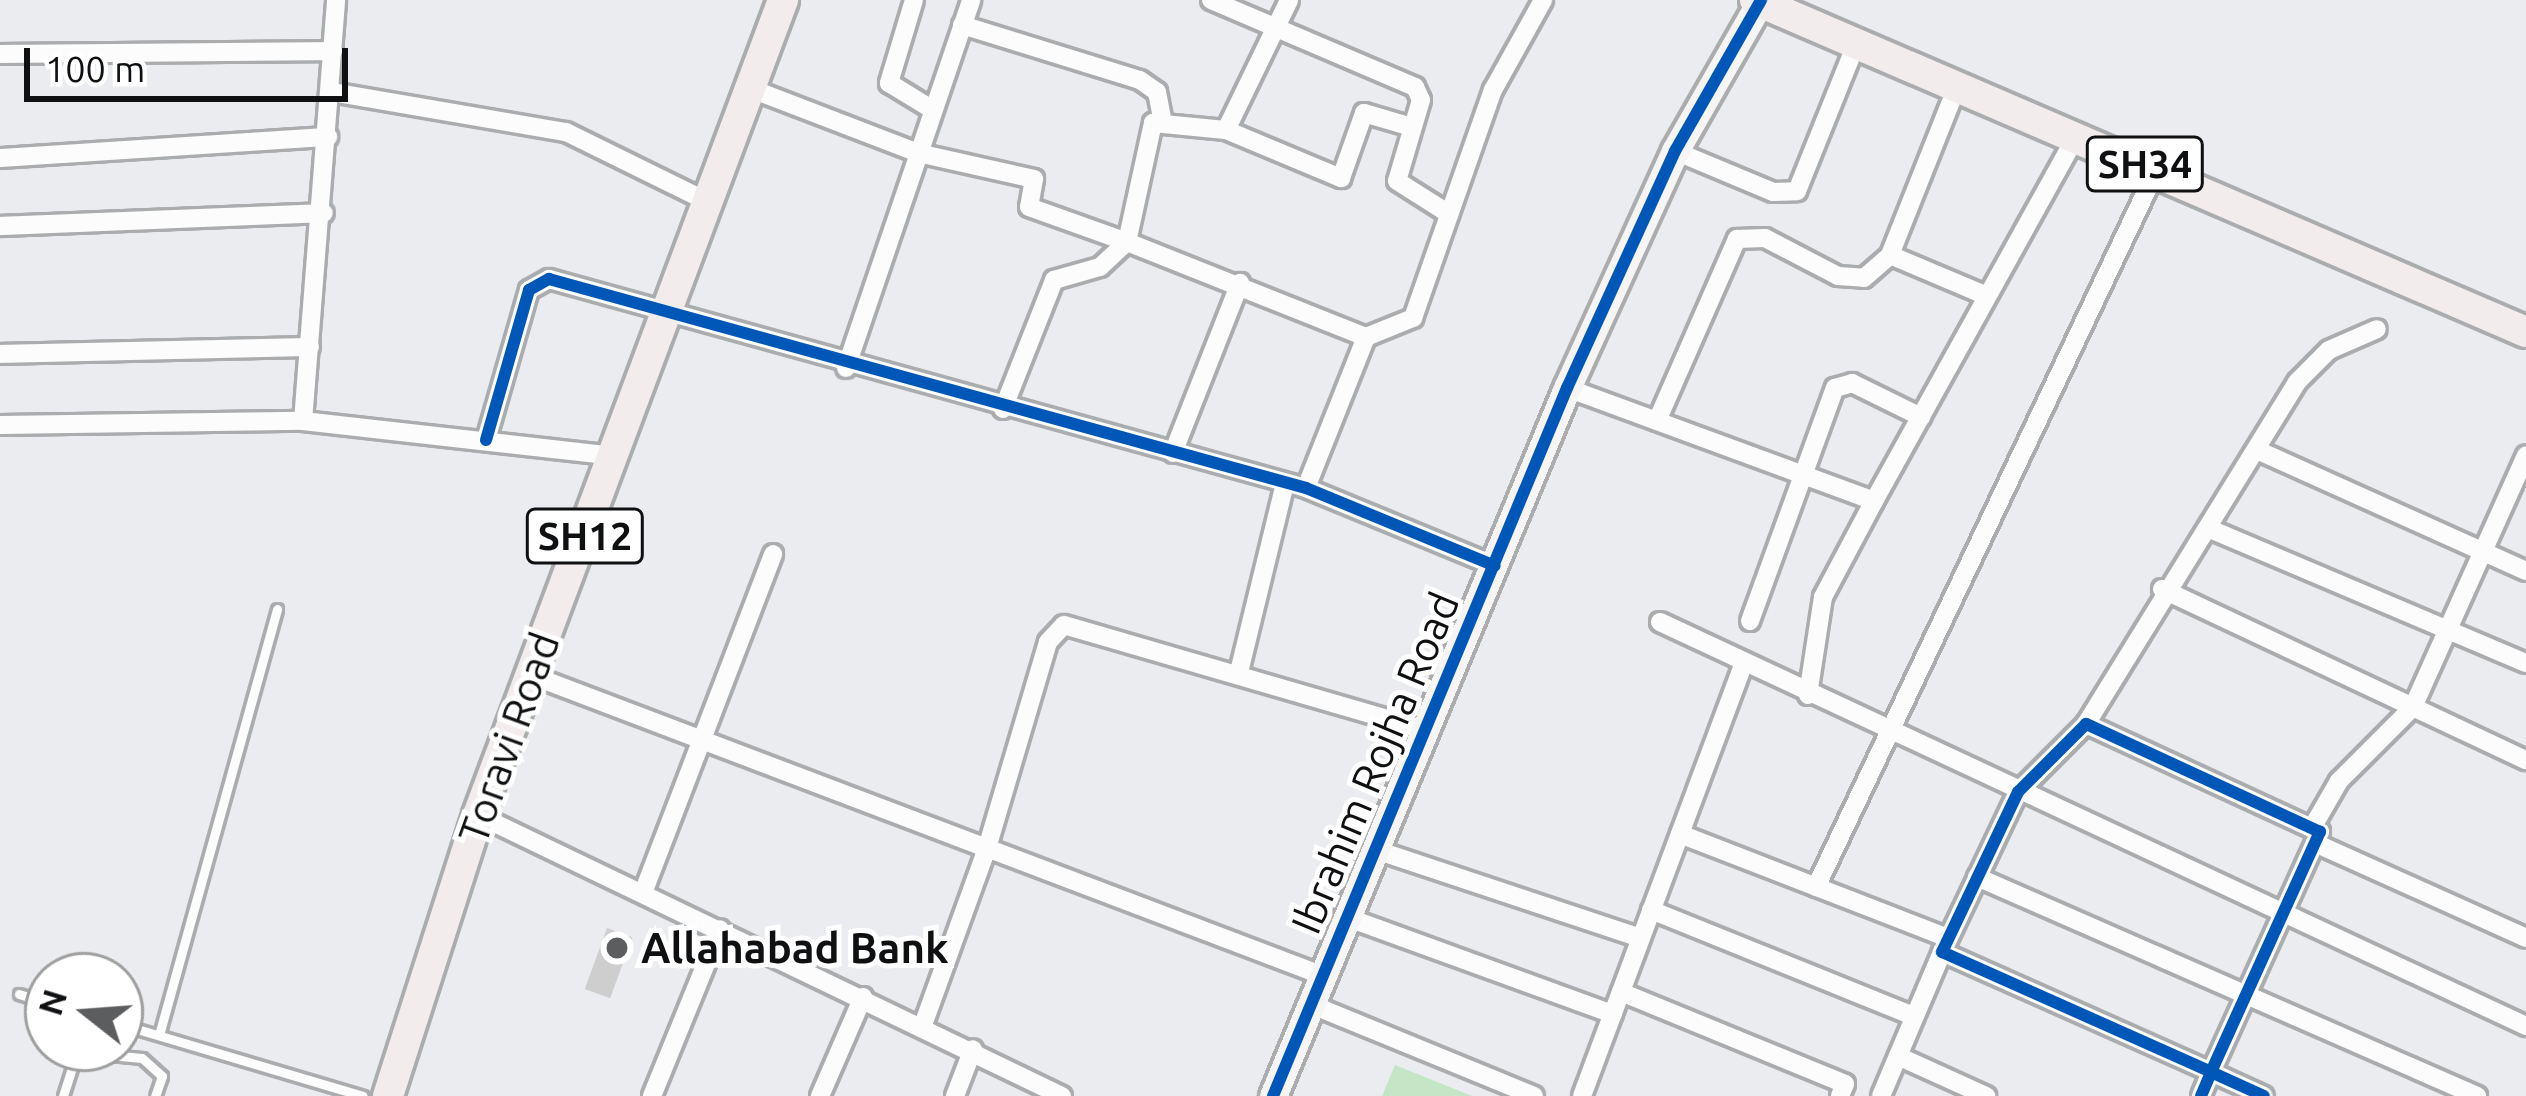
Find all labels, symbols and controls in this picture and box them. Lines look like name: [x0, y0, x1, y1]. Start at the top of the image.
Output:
scale bar: [30, 24, 354, 98]
text: 100 m: [45, 48, 145, 89]
road number: SH34: [2085, 131, 2205, 197]
road number: SH12: [525, 503, 645, 569]
street label: Ibrahim Rojha Road: [1280, 585, 1470, 941]
street label: Toravi Road: [448, 626, 570, 850]
place label: Allahabad Bank: [641, 923, 949, 973]
marker: Allahabad Bank: [604, 935, 630, 961]
north arrow: [24, 952, 144, 1072]
text: N: [31, 985, 73, 1019]

